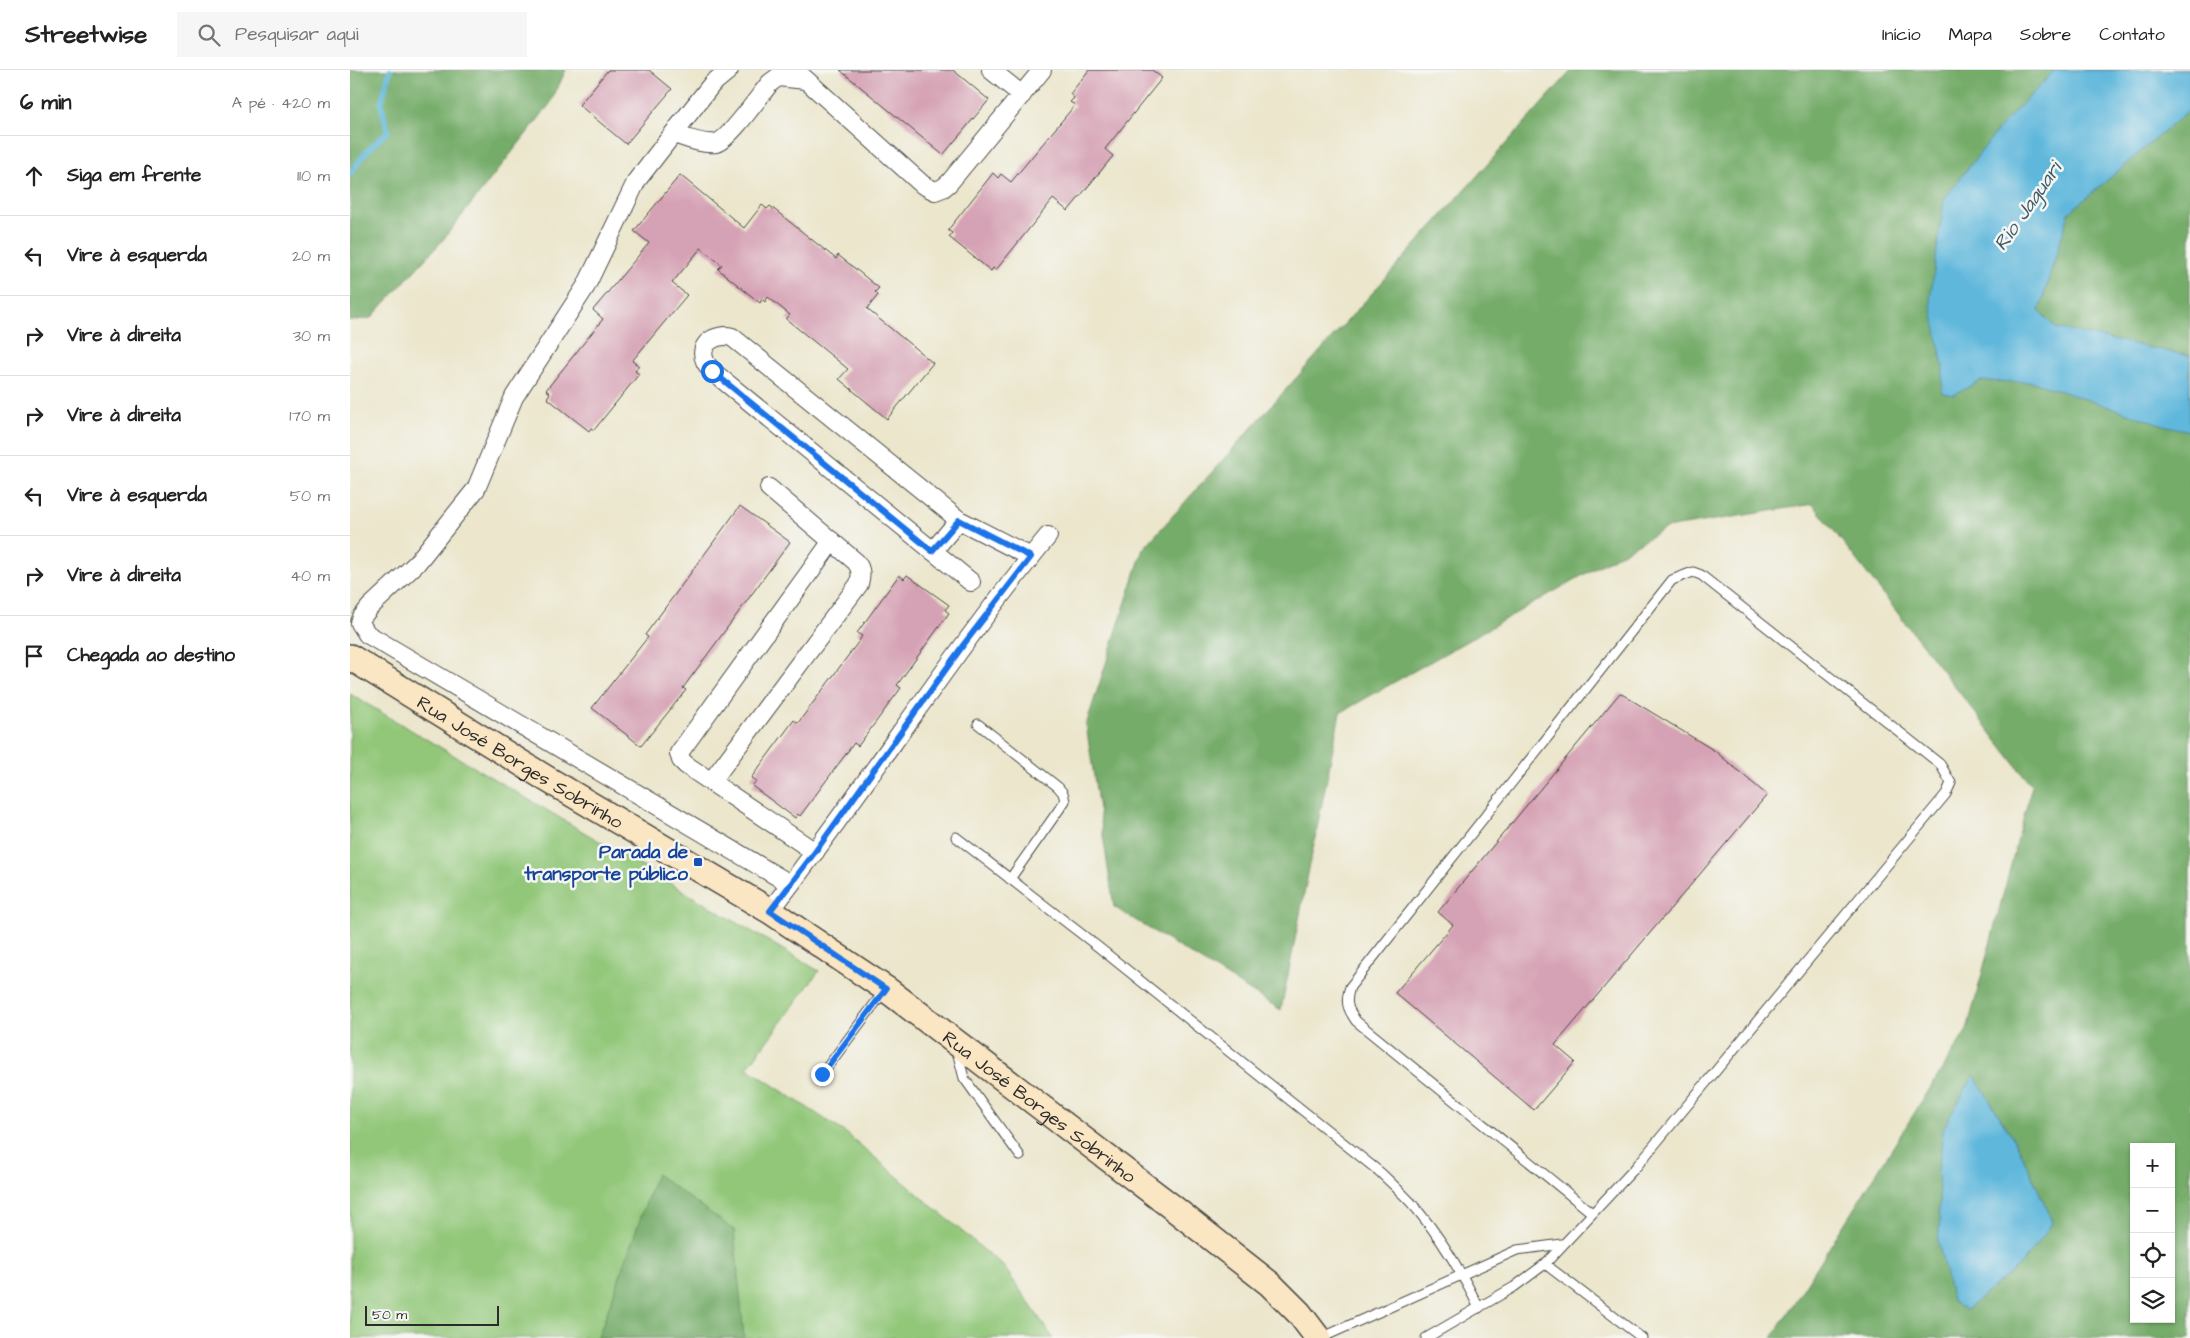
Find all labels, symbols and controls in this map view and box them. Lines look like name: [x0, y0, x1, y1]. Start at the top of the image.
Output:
search box: [177, 12, 527, 57]
text: Streetwise: [25, 18, 147, 52]
icon: search: [195, 21, 223, 49]
text: Pesquisar aqui: [235, 21, 359, 48]
text: Início: [1882, 22, 1921, 47]
text: Mapa: [1949, 22, 1992, 47]
text: Sobre: [2020, 22, 2071, 47]
text: Contato: [2099, 22, 2165, 47]
text: 6 min: [20, 88, 72, 117]
text: A pé · 420 m: [232, 92, 330, 114]
water label: Rio Jaguari: [1987, 154, 2071, 257]
icon: ahead: [20, 162, 48, 190]
text: Siga em frente: [67, 162, 201, 189]
text: 110 m: [297, 165, 330, 187]
icon: left: [20, 242, 48, 270]
text: Vire à esquerda: [67, 242, 207, 269]
text: 20 m: [292, 245, 330, 267]
icon: right: [20, 322, 48, 350]
text: Vire à direita: [67, 322, 181, 349]
text: 30 m: [293, 325, 330, 347]
route start: [701, 360, 724, 383]
icon: right: [20, 402, 48, 430]
text: Vire à direita: [67, 402, 181, 429]
text: 170 m: [289, 405, 330, 427]
icon: left: [20, 482, 48, 510]
text: Vire à esquerda: [67, 482, 207, 509]
text: 50 m: [290, 485, 330, 507]
icon: right: [20, 562, 48, 590]
text: Vire à direita: [67, 562, 181, 589]
text: 40 m: [290, 565, 330, 587]
icon: arrive: [20, 642, 48, 670]
text: Chegada ao destino: [67, 642, 235, 669]
street label: Rua José Borges Sobrinho: [411, 690, 628, 836]
place label: Parada de transporte público: [523, 839, 689, 888]
marker: Parada de transporte público: [692, 856, 704, 868]
street label: Rua José Borges Sobrinho: [936, 1025, 1142, 1190]
route end: [811, 1063, 834, 1086]
map controls: [2130, 1143, 2175, 1323]
button: +: [2130, 1143, 2175, 1188]
button: −: [2130, 1188, 2175, 1233]
button: locate: [2130, 1233, 2175, 1278]
button: layers: [2130, 1278, 2175, 1323]
scale bar: [365, 1303, 499, 1326]
text: 50 m: [372, 1305, 407, 1325]

